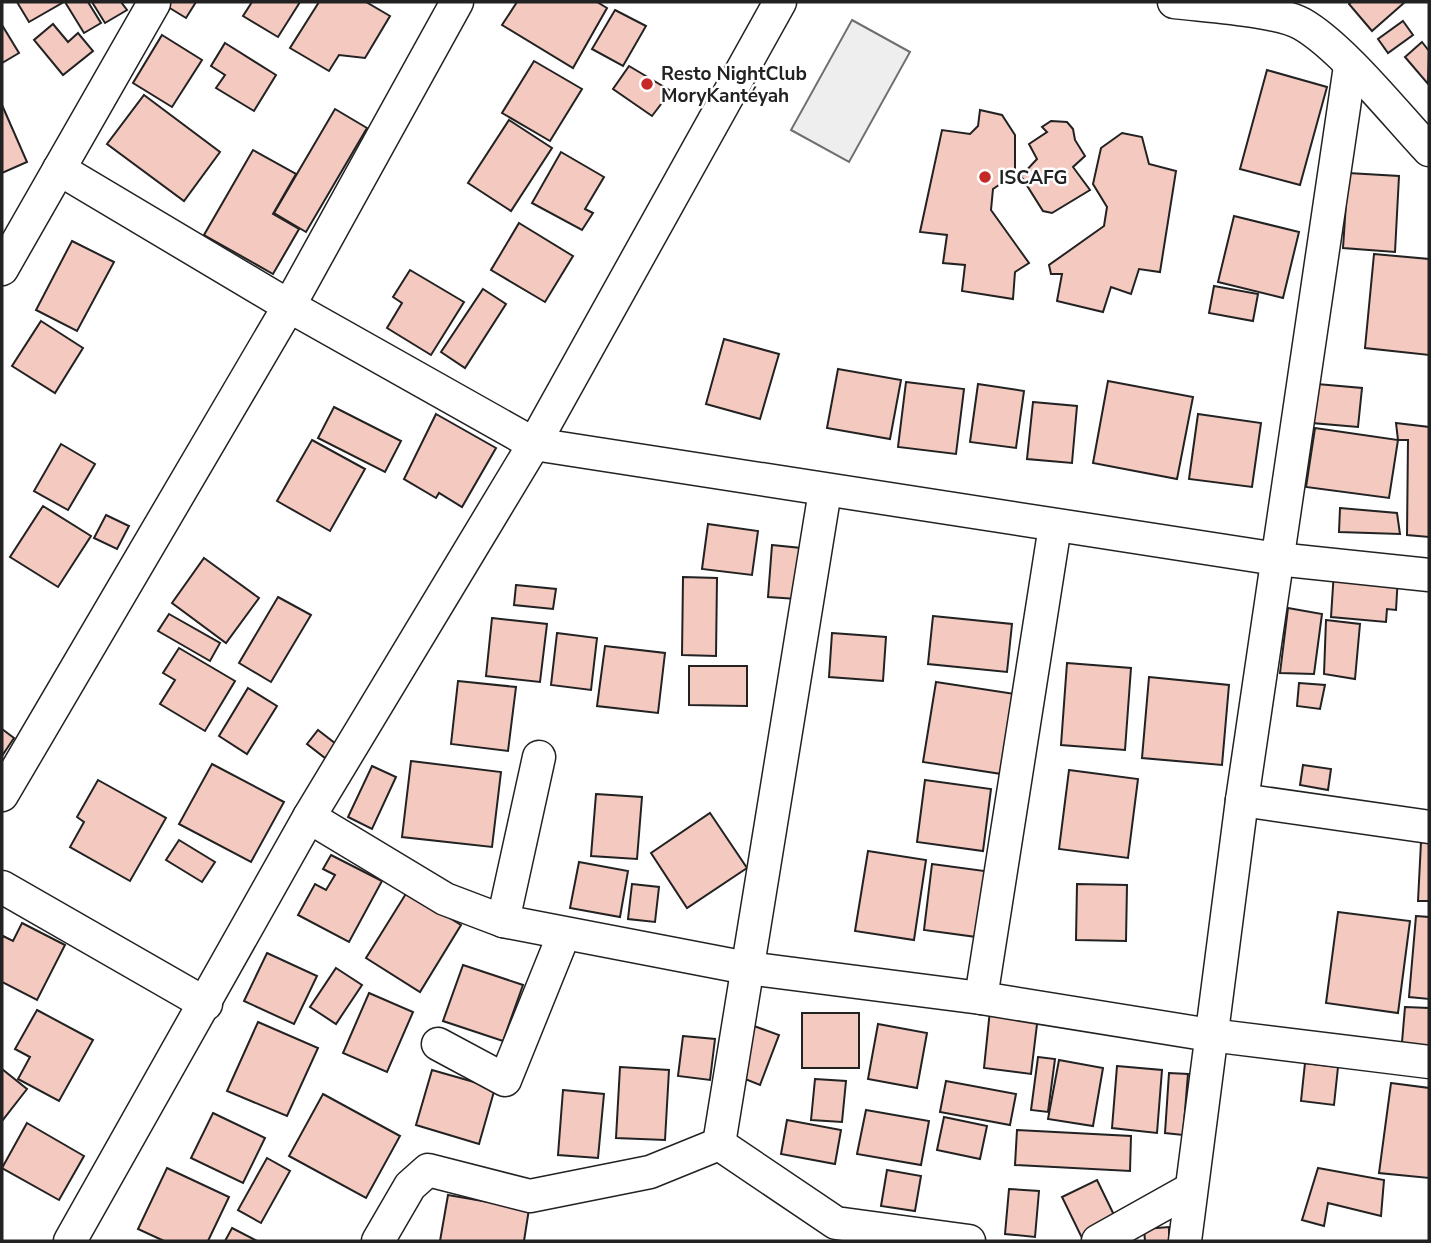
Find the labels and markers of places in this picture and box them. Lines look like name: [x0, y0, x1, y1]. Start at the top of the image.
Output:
place label: Resto NightClub MoryKantéyah: [661, 61, 807, 109]
marker: Resto NightClub MoryKantéyah: [639, 76, 655, 92]
place label: ISCAFG: [999, 165, 1068, 191]
marker: ISCAFG: [977, 169, 993, 185]

